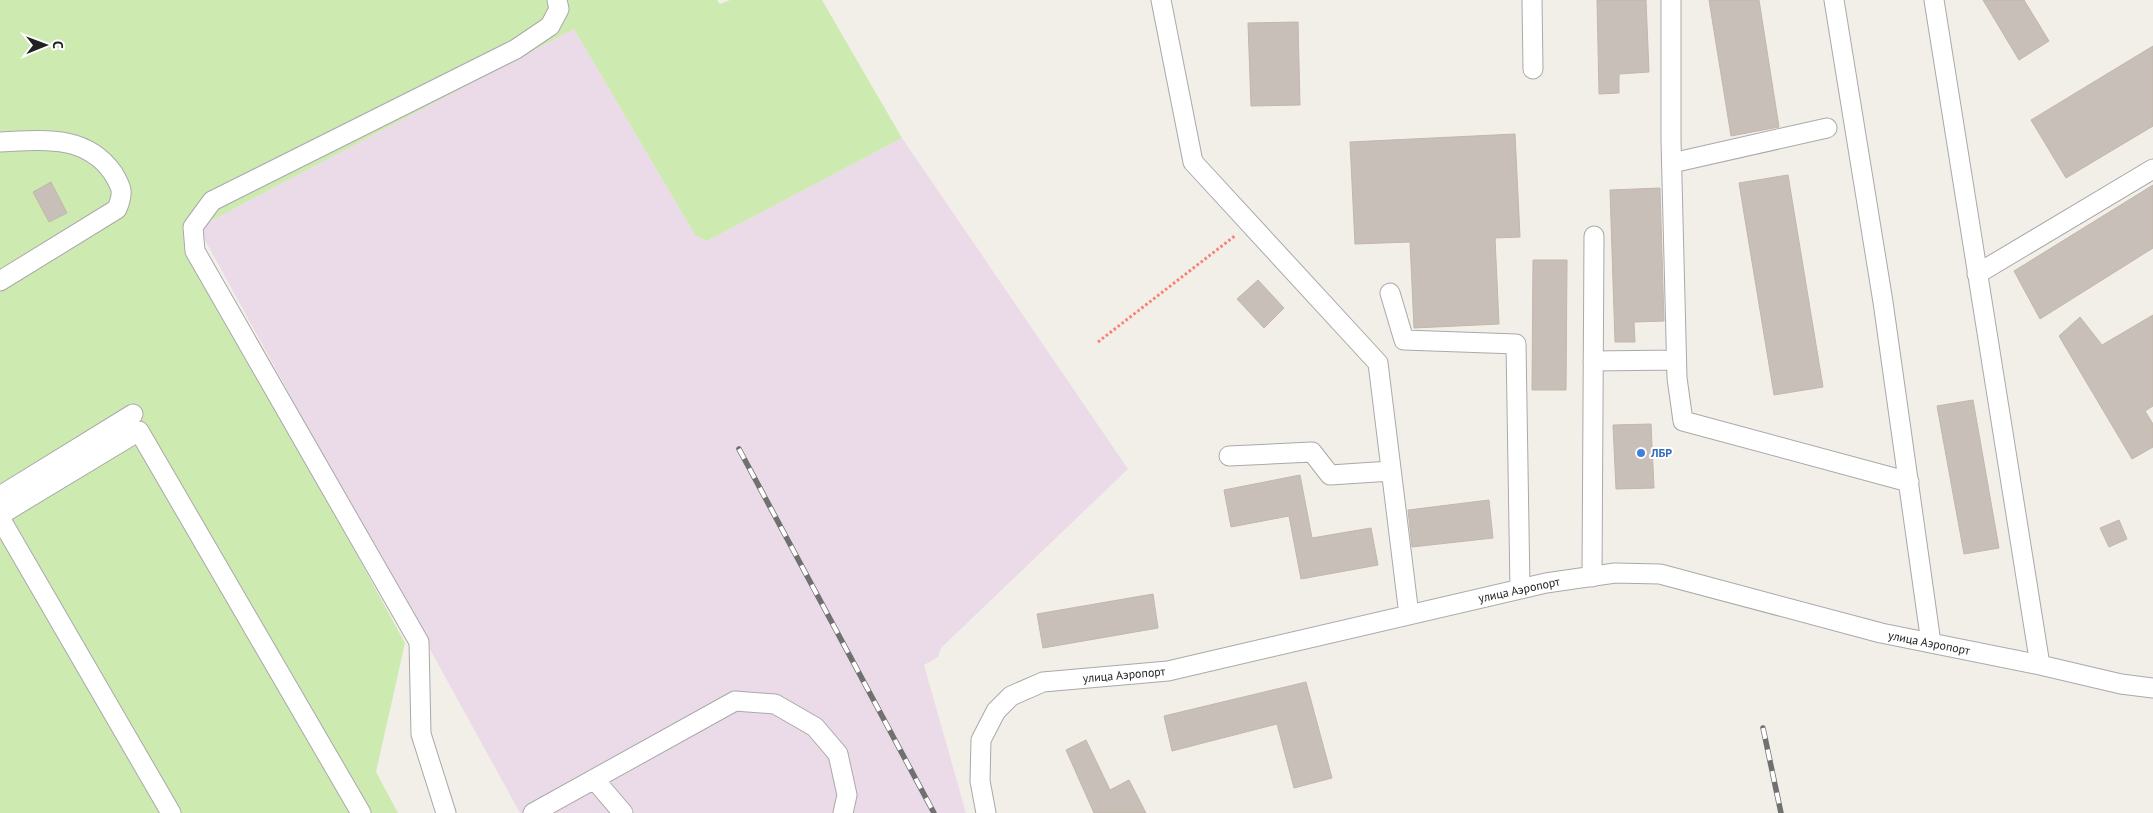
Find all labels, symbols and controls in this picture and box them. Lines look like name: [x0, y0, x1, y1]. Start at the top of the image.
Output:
north arrow: [20, 20, 70, 70]
text: С: [49, 41, 67, 49]
place label: ЛБР: [1650, 445, 1672, 460]
marker: ЛБР: [1635, 447, 1647, 459]
street label: улица Аэропорт: [1477, 574, 1561, 605]
street label: улица Аэропорт: [1887, 627, 1971, 658]
street label: улица Аэропорт: [1082, 663, 1166, 686]

